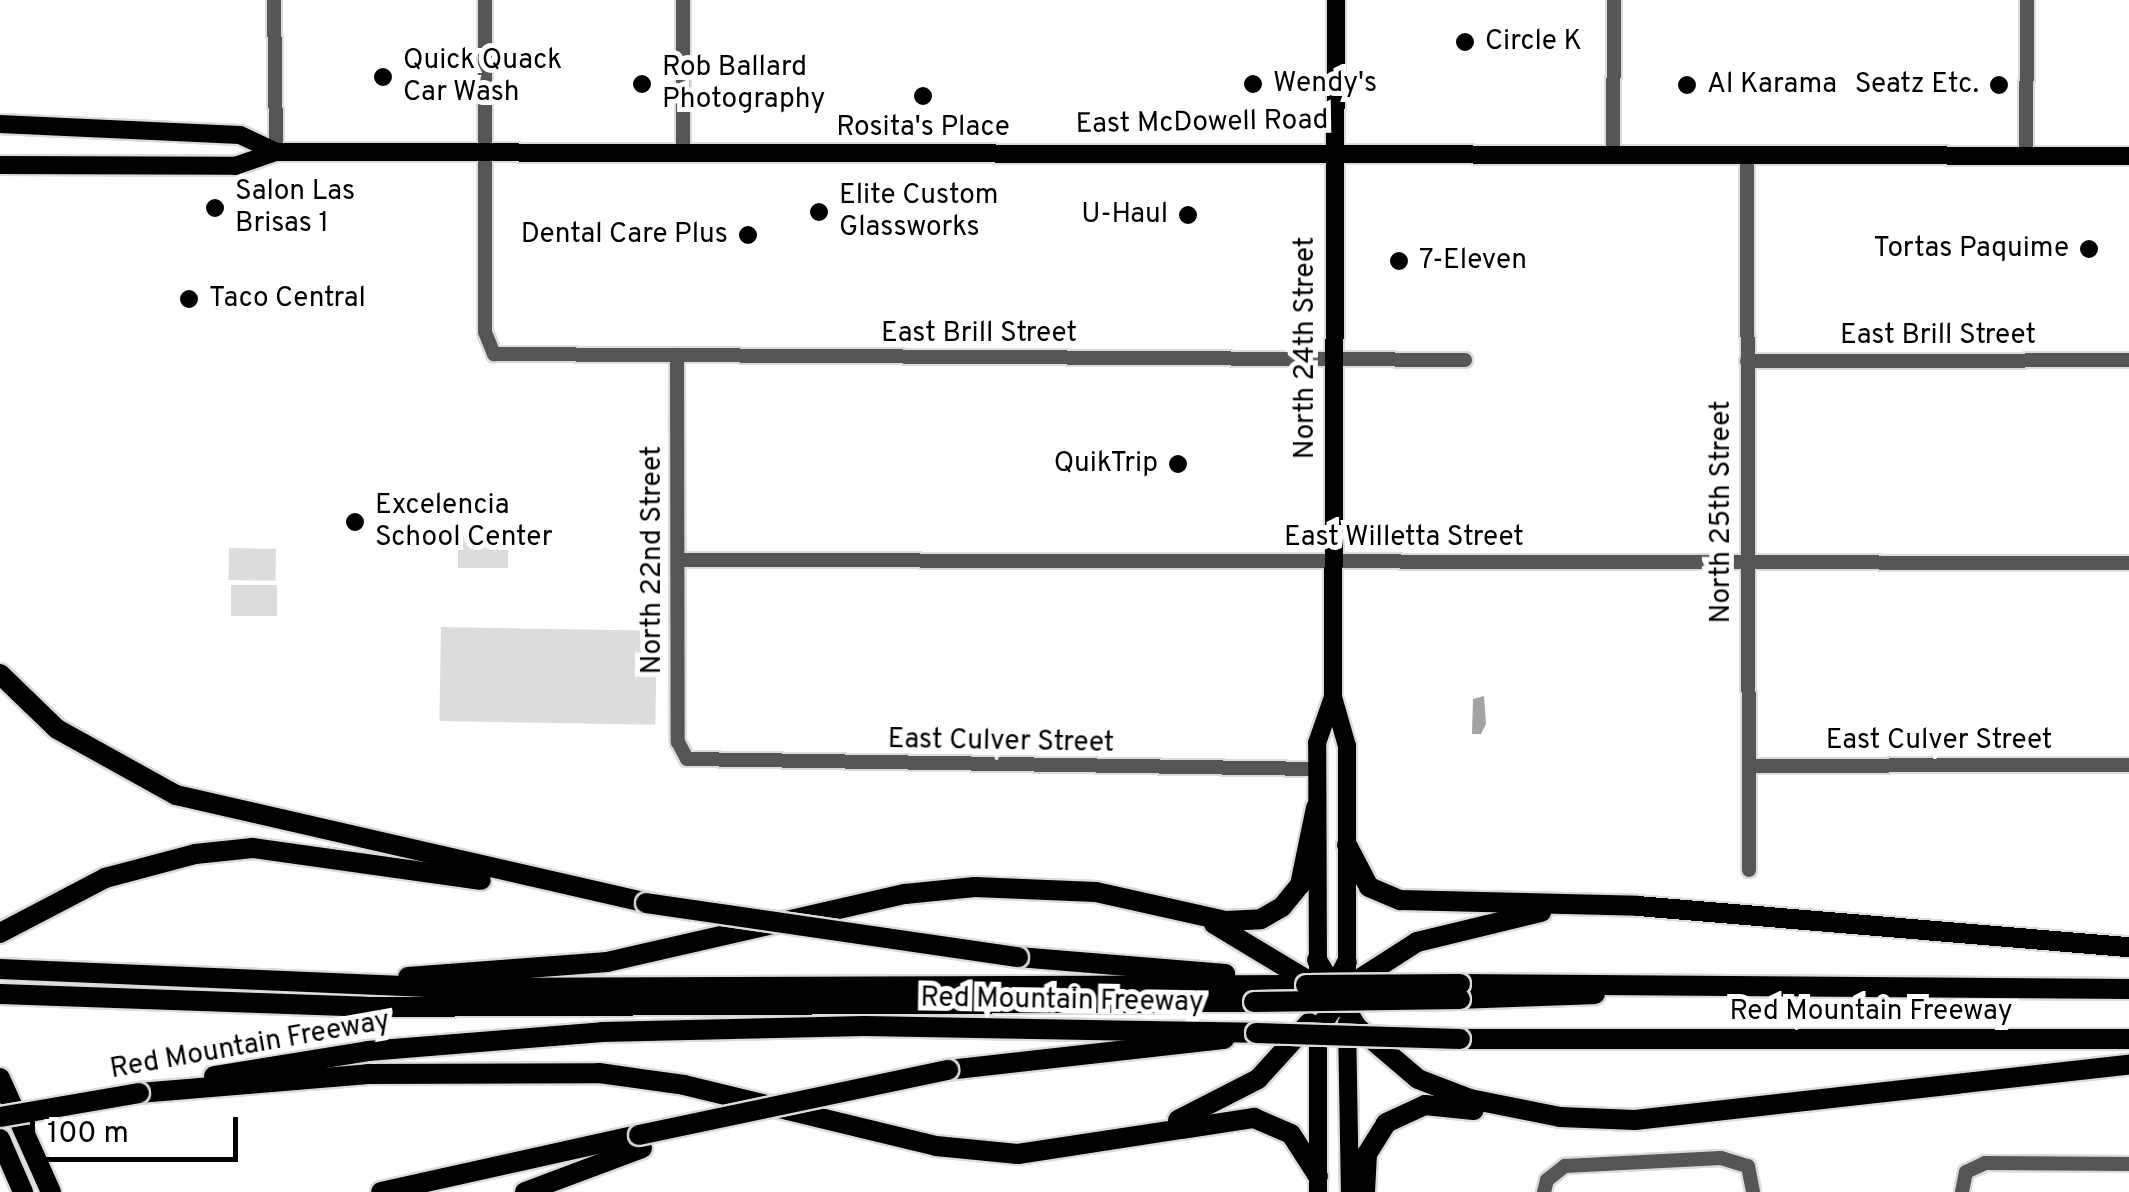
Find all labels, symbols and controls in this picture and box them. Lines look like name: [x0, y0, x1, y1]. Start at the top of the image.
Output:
place label: Circle K: [1485, 25, 1582, 59]
marker: Circle K: [1454, 31, 1476, 53]
place label: Quick Quack Car Wash: [403, 44, 562, 110]
place label: Rob Ballard Photography: [662, 51, 825, 117]
marker: Quick Quack Car Wash: [372, 66, 394, 88]
place label: Wendy's: [1273, 67, 1377, 101]
place label: Al Karama: [1707, 68, 1837, 102]
place label: Seatz Etc.: [1855, 68, 1979, 102]
marker: Rob Ballard Photography: [631, 73, 653, 95]
marker: Wendy's: [1242, 73, 1264, 95]
marker: Al Karama: [1676, 74, 1698, 96]
marker: Seatz Etc.: [1988, 74, 2010, 96]
marker: Rosita's Place: [912, 85, 934, 107]
street label: East McDowell Road: [1075, 104, 1329, 142]
place label: Rosita's Place: [836, 111, 1010, 145]
place label: Salon Las Brisas 1: [235, 175, 355, 241]
place label: Elite Custom Glassworks: [839, 179, 998, 245]
marker: Salon Las Brisas 1: [204, 197, 226, 219]
place label: U-Haul: [1081, 198, 1168, 232]
marker: Elite Custom Glassworks: [808, 201, 830, 223]
marker: U-Haul: [1177, 204, 1199, 226]
place label: Dental Care Plus: [521, 218, 728, 252]
marker: Dental Care Plus: [737, 224, 759, 246]
place label: Tortas Paquime: [1874, 232, 2069, 266]
street label: North 24th Street: [1289, 237, 1323, 459]
marker: Tortas Paquime: [2078, 238, 2100, 260]
place label: 7-Eleven: [1419, 244, 1527, 278]
marker: 7-Eleven: [1388, 250, 1410, 272]
place label: Taco Central: [209, 282, 366, 316]
marker: Taco Central: [178, 288, 200, 310]
street label: East Brill Street: [881, 317, 1077, 351]
street label: East Brill Street: [1840, 319, 2036, 353]
street label: North 25th Street: [1705, 400, 1739, 624]
street label: North 22nd Street: [636, 446, 670, 674]
place label: QuikTrip: [1054, 447, 1158, 481]
marker: QuikTrip: [1167, 453, 1189, 475]
place label: Excelencia School Center: [375, 489, 553, 555]
marker: Excelencia School Center: [344, 511, 366, 533]
street label: East Willetta Street: [1284, 521, 1524, 555]
street label: East Culver Street: [887, 723, 1115, 761]
street label: East Culver Street: [1826, 724, 2052, 758]
street label: Red Mountain Freeway: [920, 982, 1204, 1020]
street label: Red Mountain Freeway: [1729, 995, 2013, 1029]
street label: Red Mountain Freeway: [108, 1005, 392, 1087]
scale bar: [35, 1097, 242, 1159]
text: 100 m: [47, 1116, 129, 1153]

